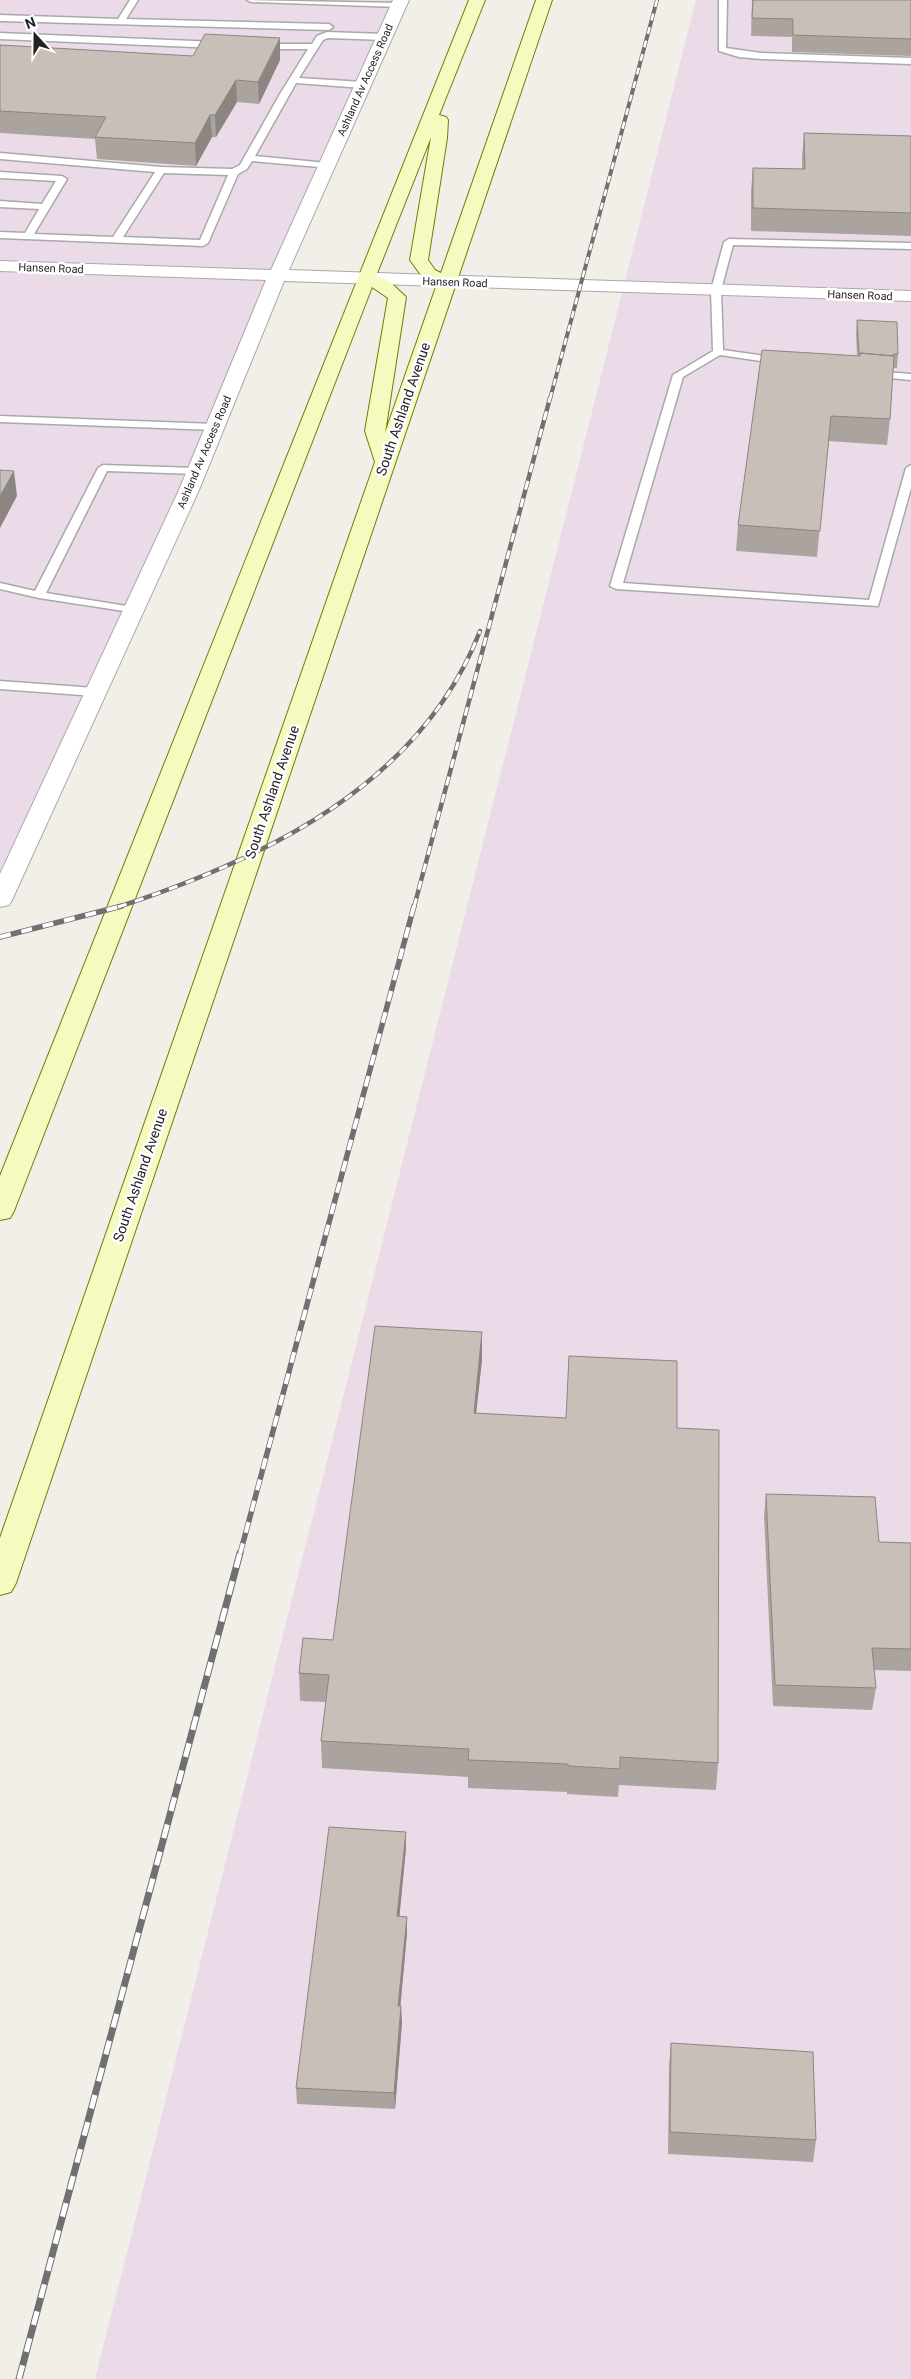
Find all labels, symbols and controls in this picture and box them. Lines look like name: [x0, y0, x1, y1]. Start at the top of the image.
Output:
north arrow: [10, 10, 60, 60]
text: N: [23, 14, 38, 32]
street label: Ashland Av Access Road: [335, 22, 396, 138]
street label: Hansen Road: [18, 261, 84, 276]
street label: Hansen Road: [422, 275, 488, 290]
street label: Hansen Road: [827, 288, 893, 303]
street label: South Ashland Avenue: [373, 340, 433, 478]
street label: Ashland Av Access Road: [175, 394, 234, 511]
street label: South Ashland Avenue: [242, 723, 302, 861]
street label: South Ashland Avenue: [110, 1106, 170, 1244]

